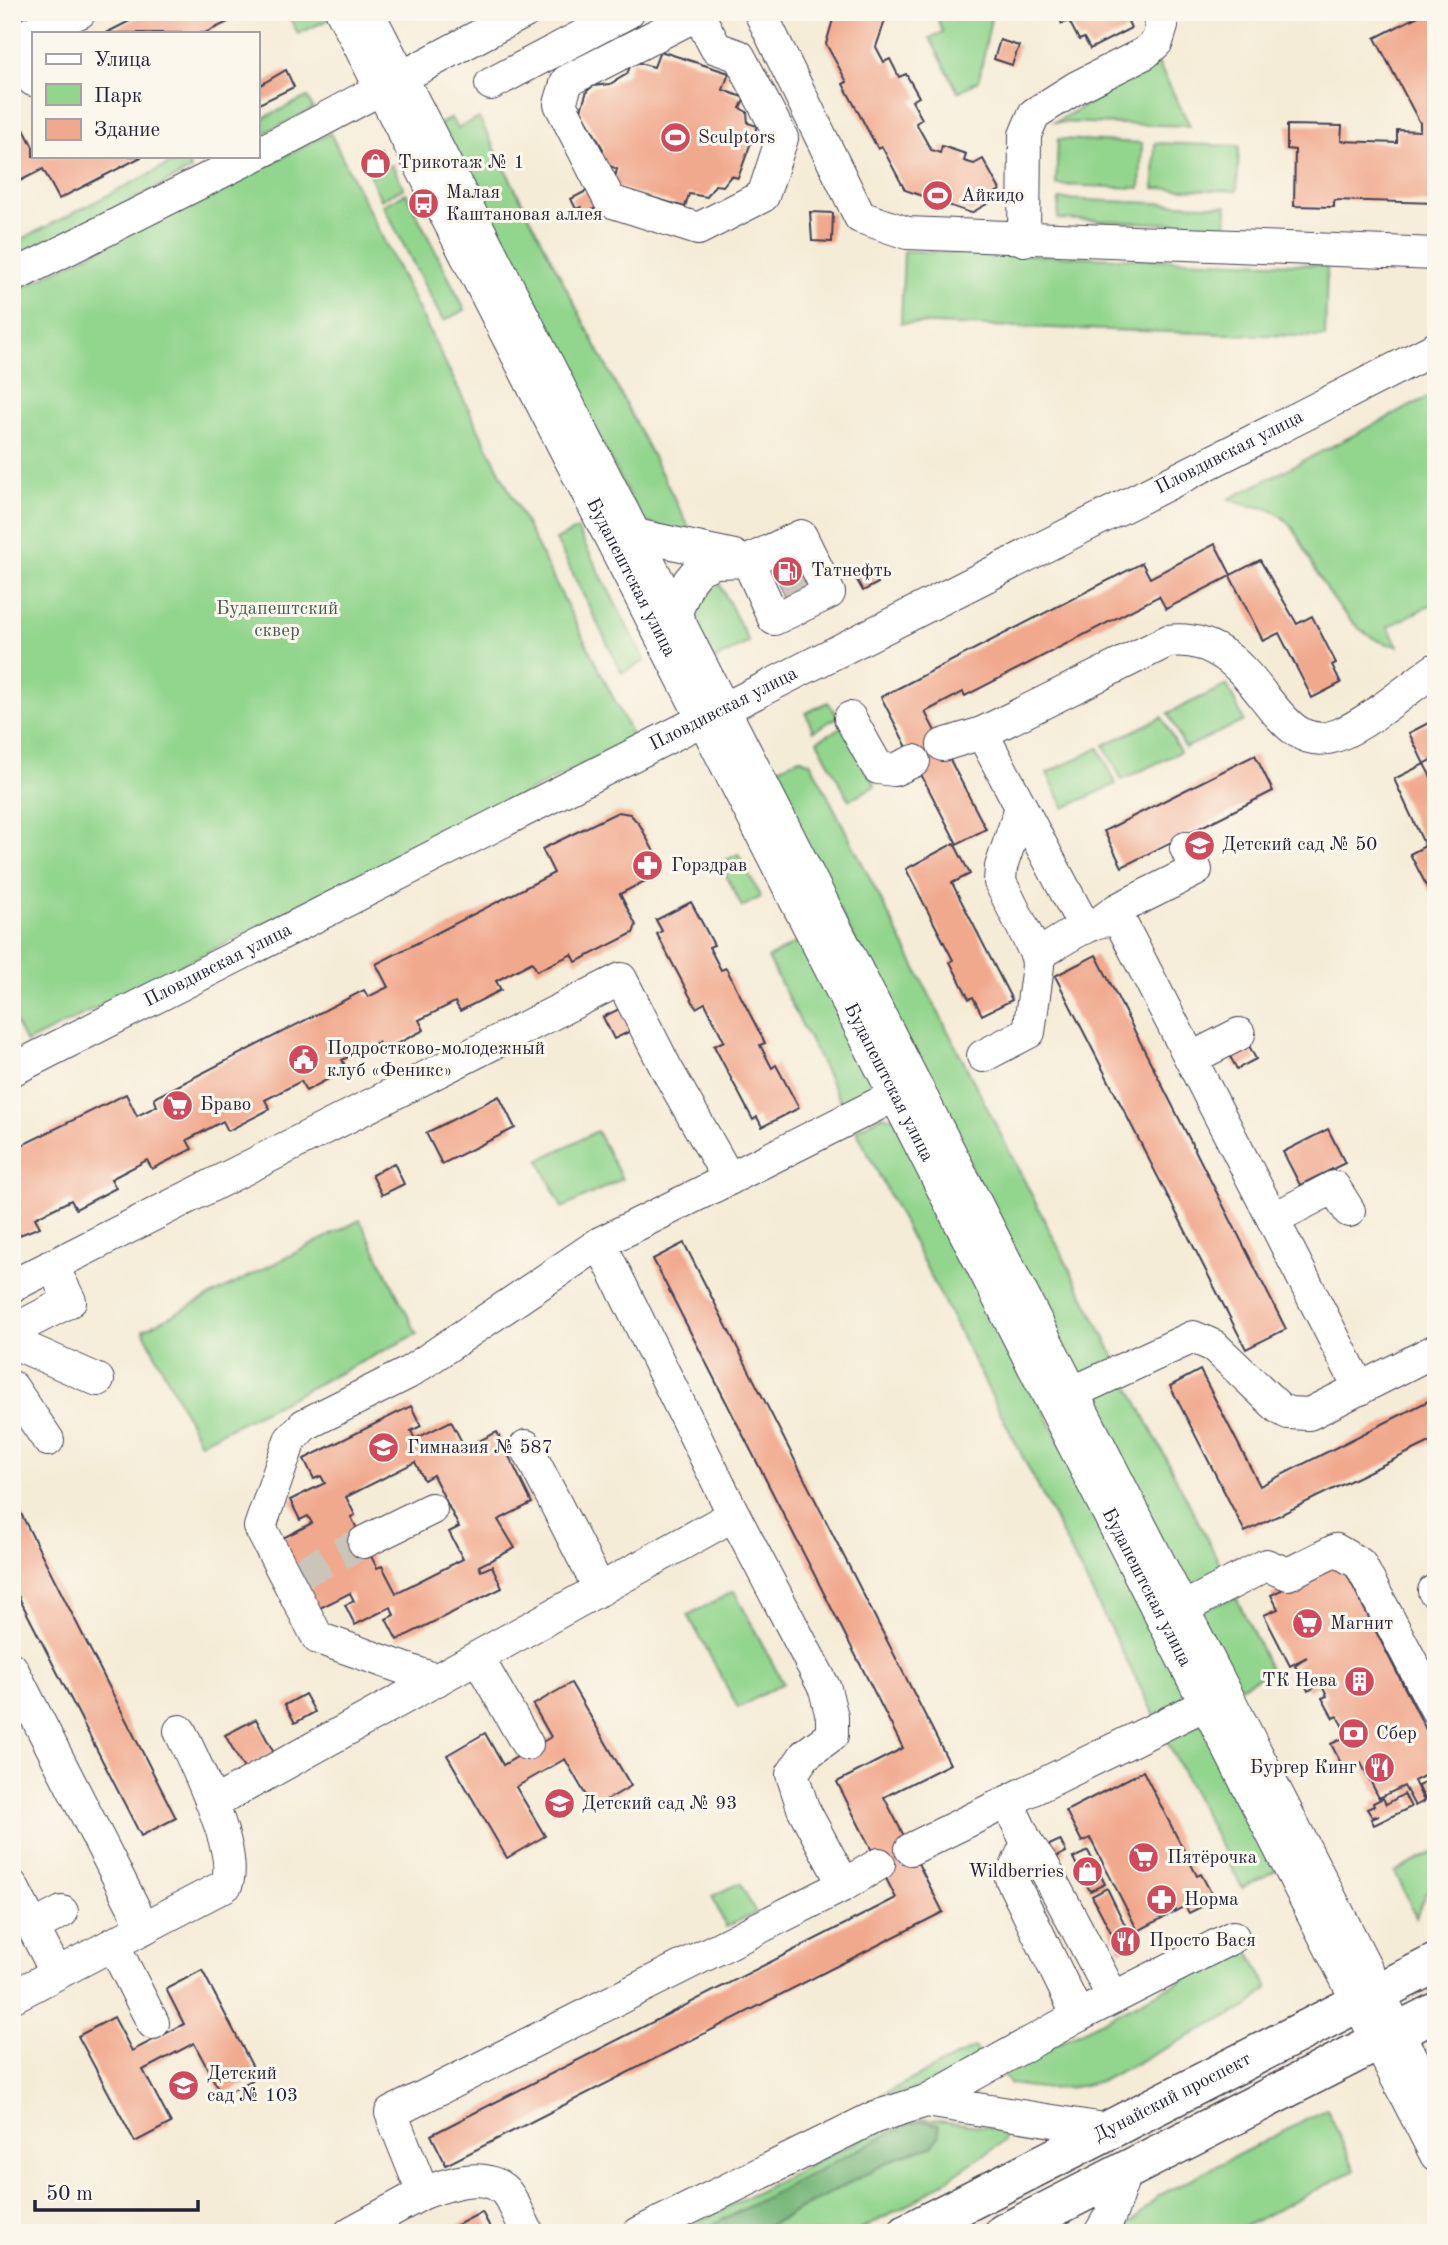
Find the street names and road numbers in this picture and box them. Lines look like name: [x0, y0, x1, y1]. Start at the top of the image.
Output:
street label: Пловдивская улица: [1153, 407, 1307, 498]
street label: Будапештская улица: [582, 495, 679, 660]
street label: Пловдивская улица: [647, 664, 801, 754]
street label: Пловдивская улица: [141, 920, 296, 1011]
street label: Будапештская улица: [840, 1000, 937, 1165]
street label: Будапештская улица: [1098, 1505, 1195, 1670]
street label: Дунайский проспект: [1091, 2050, 1254, 2145]

